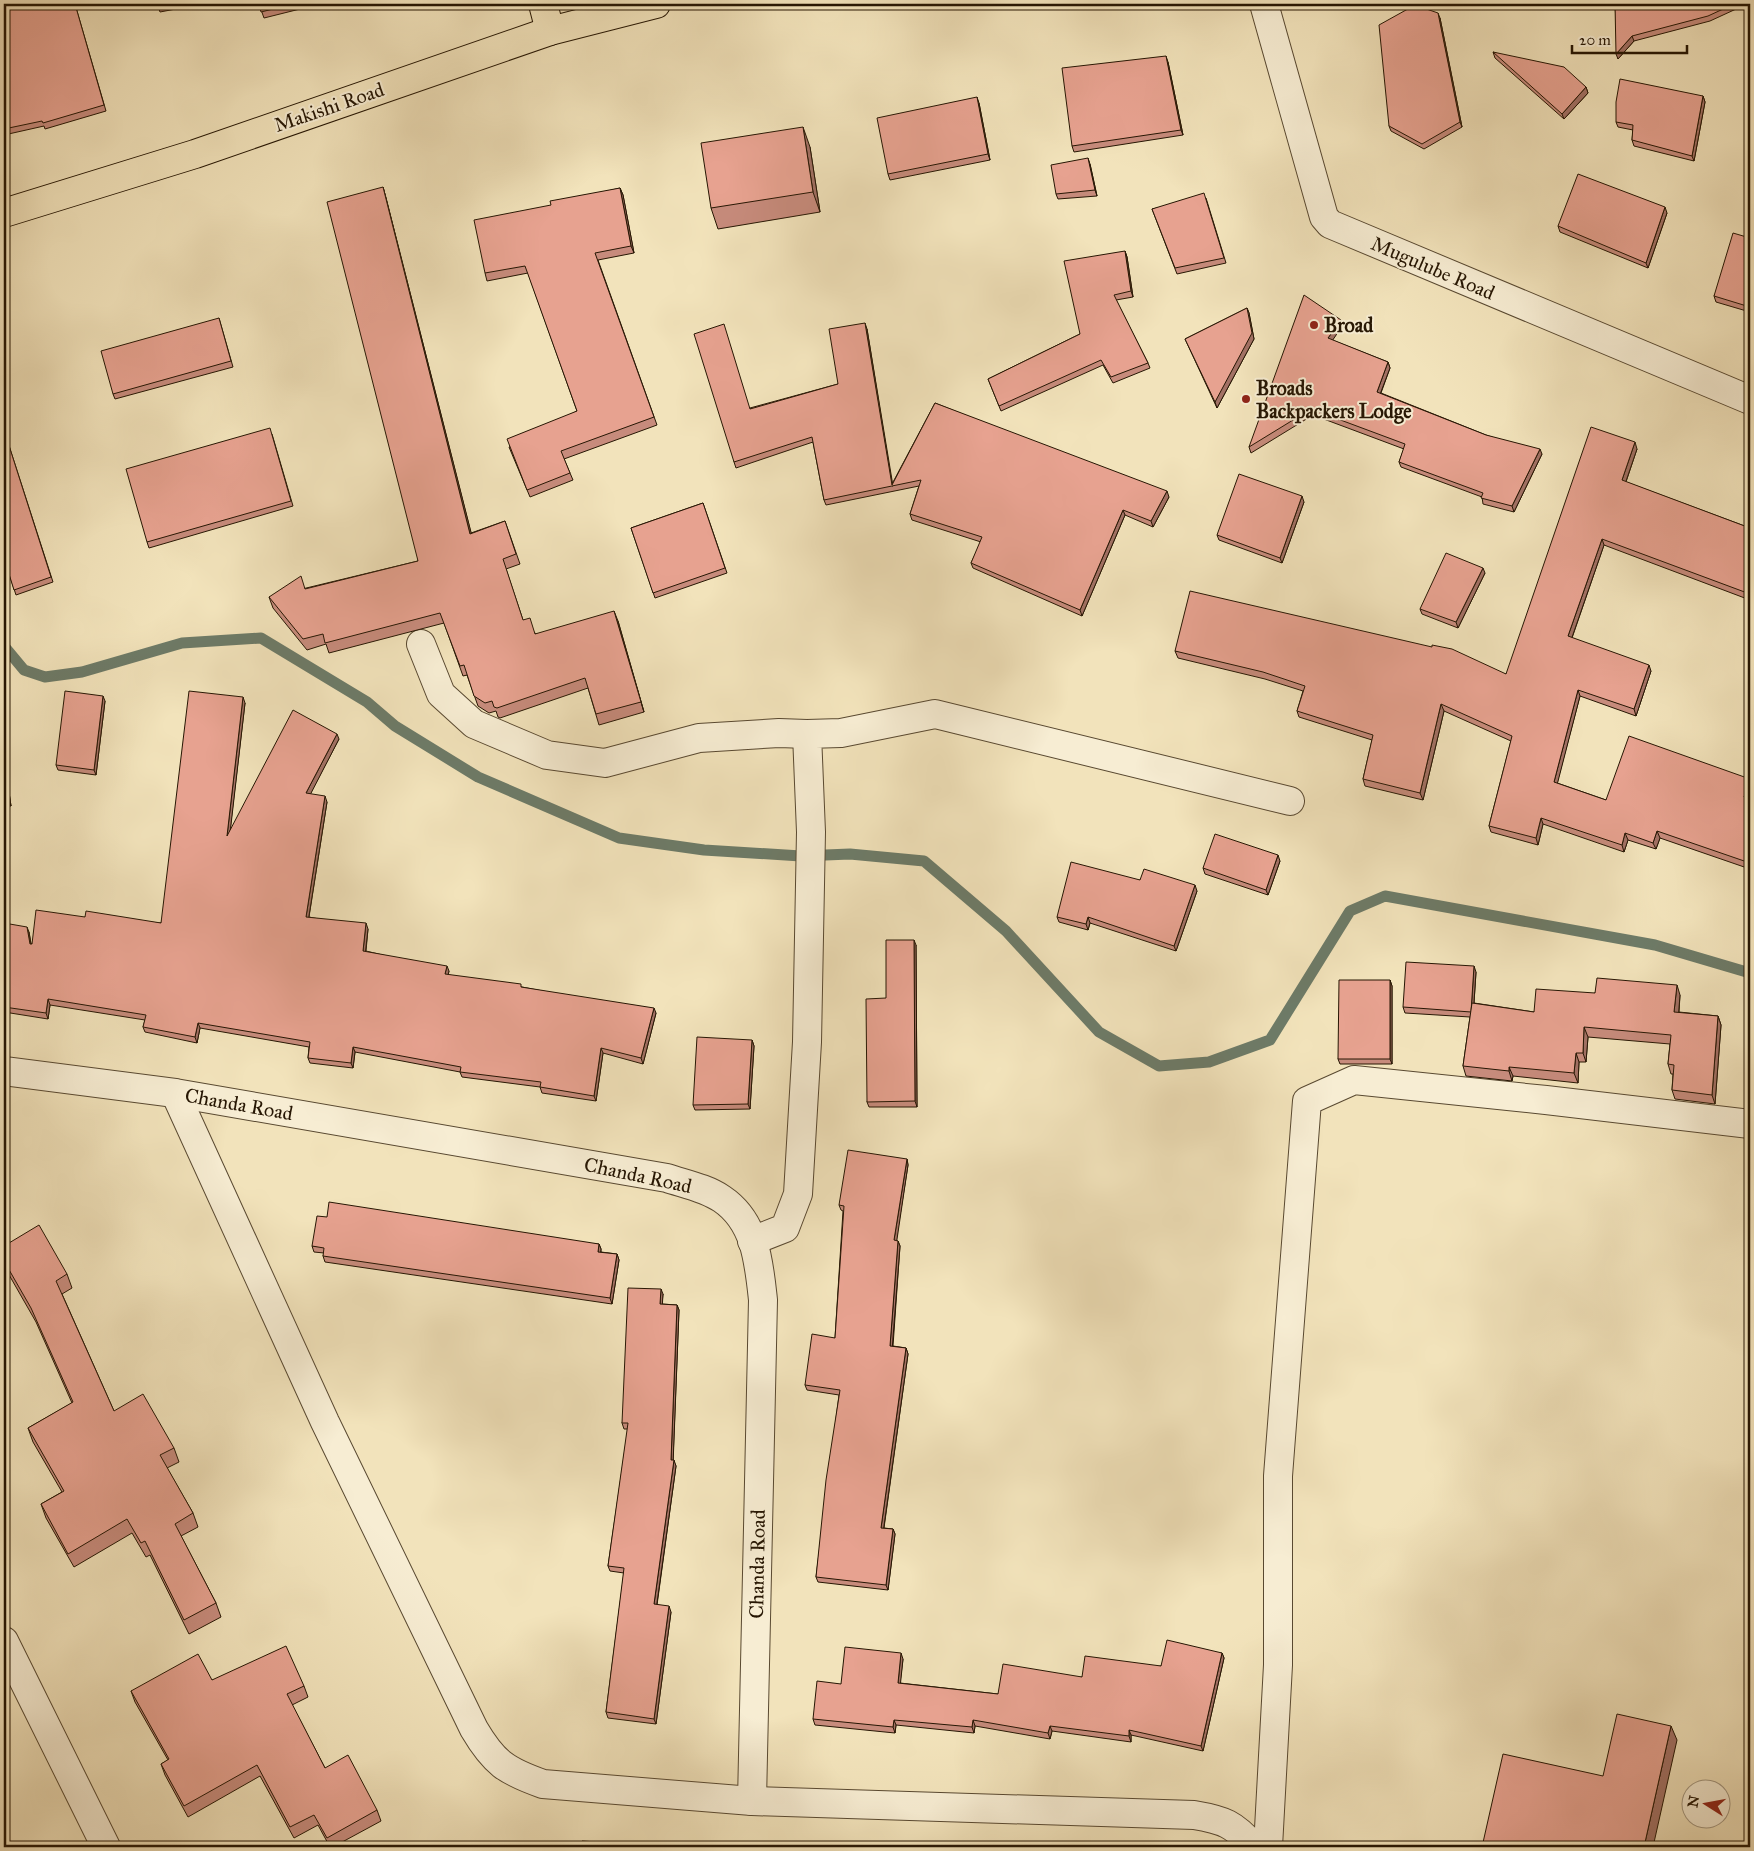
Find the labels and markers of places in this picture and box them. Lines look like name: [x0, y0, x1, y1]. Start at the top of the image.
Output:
place label: Broad: [1324, 313, 1374, 337]
marker: Broad: [1308, 319, 1320, 331]
place label: Broads Backpackers Lodge: [1256, 376, 1412, 424]
marker: Broads Backpackers Lodge: [1240, 393, 1252, 405]

